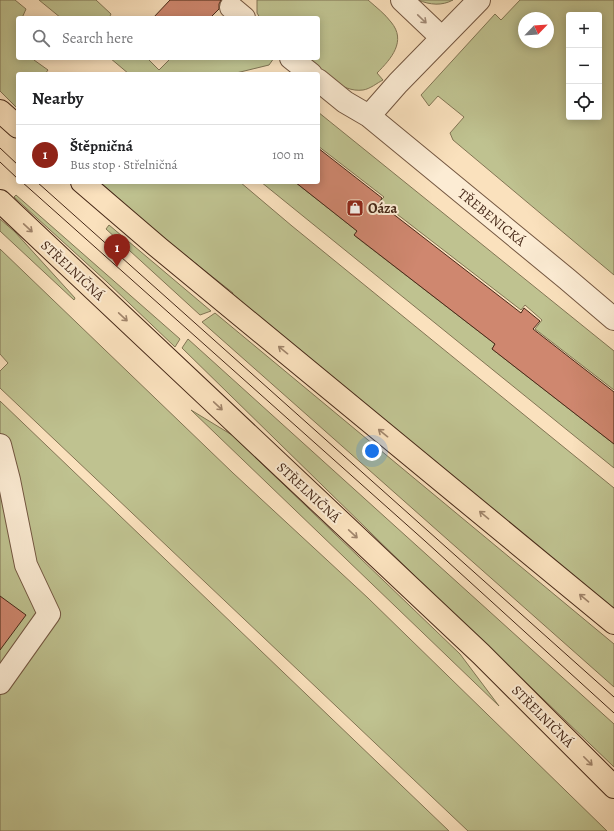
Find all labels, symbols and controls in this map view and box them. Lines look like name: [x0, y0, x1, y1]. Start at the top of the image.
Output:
north arrow: [518, 12, 554, 48]
map controls: [566, 12, 602, 120]
button: +: [566, 12, 602, 48]
one-way arrow: [417, 14, 427, 24]
search box: [16, 16, 320, 60]
icon: search: [30, 27, 52, 49]
text: Search here: [62, 28, 133, 48]
button: −: [566, 48, 602, 84]
button: locate: [566, 84, 602, 120]
text: Nearby: [32, 87, 83, 110]
text: Štěpničná: [70, 136, 133, 156]
text: 1: [43, 146, 47, 163]
text: 100 m: [272, 146, 304, 163]
text: Bus stop · Střelničná: [70, 156, 178, 173]
street label: TŘEBENICKÁ: [454, 184, 530, 251]
shop icon: Oáza: [345, 198, 365, 218]
place label: Oáza: [368, 199, 398, 218]
one-way arrow: [23, 223, 33, 233]
pin: 1: [104, 234, 130, 267]
street label: STŘELNIČNÁ: [37, 236, 109, 305]
one-way arrow: [118, 312, 128, 322]
one-way arrow: [278, 346, 288, 355]
one-way arrow: [213, 402, 223, 411]
one-way arrow: [378, 428, 389, 437]
your location: [362, 441, 382, 461]
street label: STŘELNIČNÁ: [273, 458, 345, 527]
one-way arrow: [478, 511, 489, 520]
one-way arrow: [348, 529, 358, 539]
one-way arrow: [579, 594, 589, 603]
street label: STŘELNIČNÁ: [507, 681, 578, 752]
one-way arrow: [583, 756, 593, 766]

